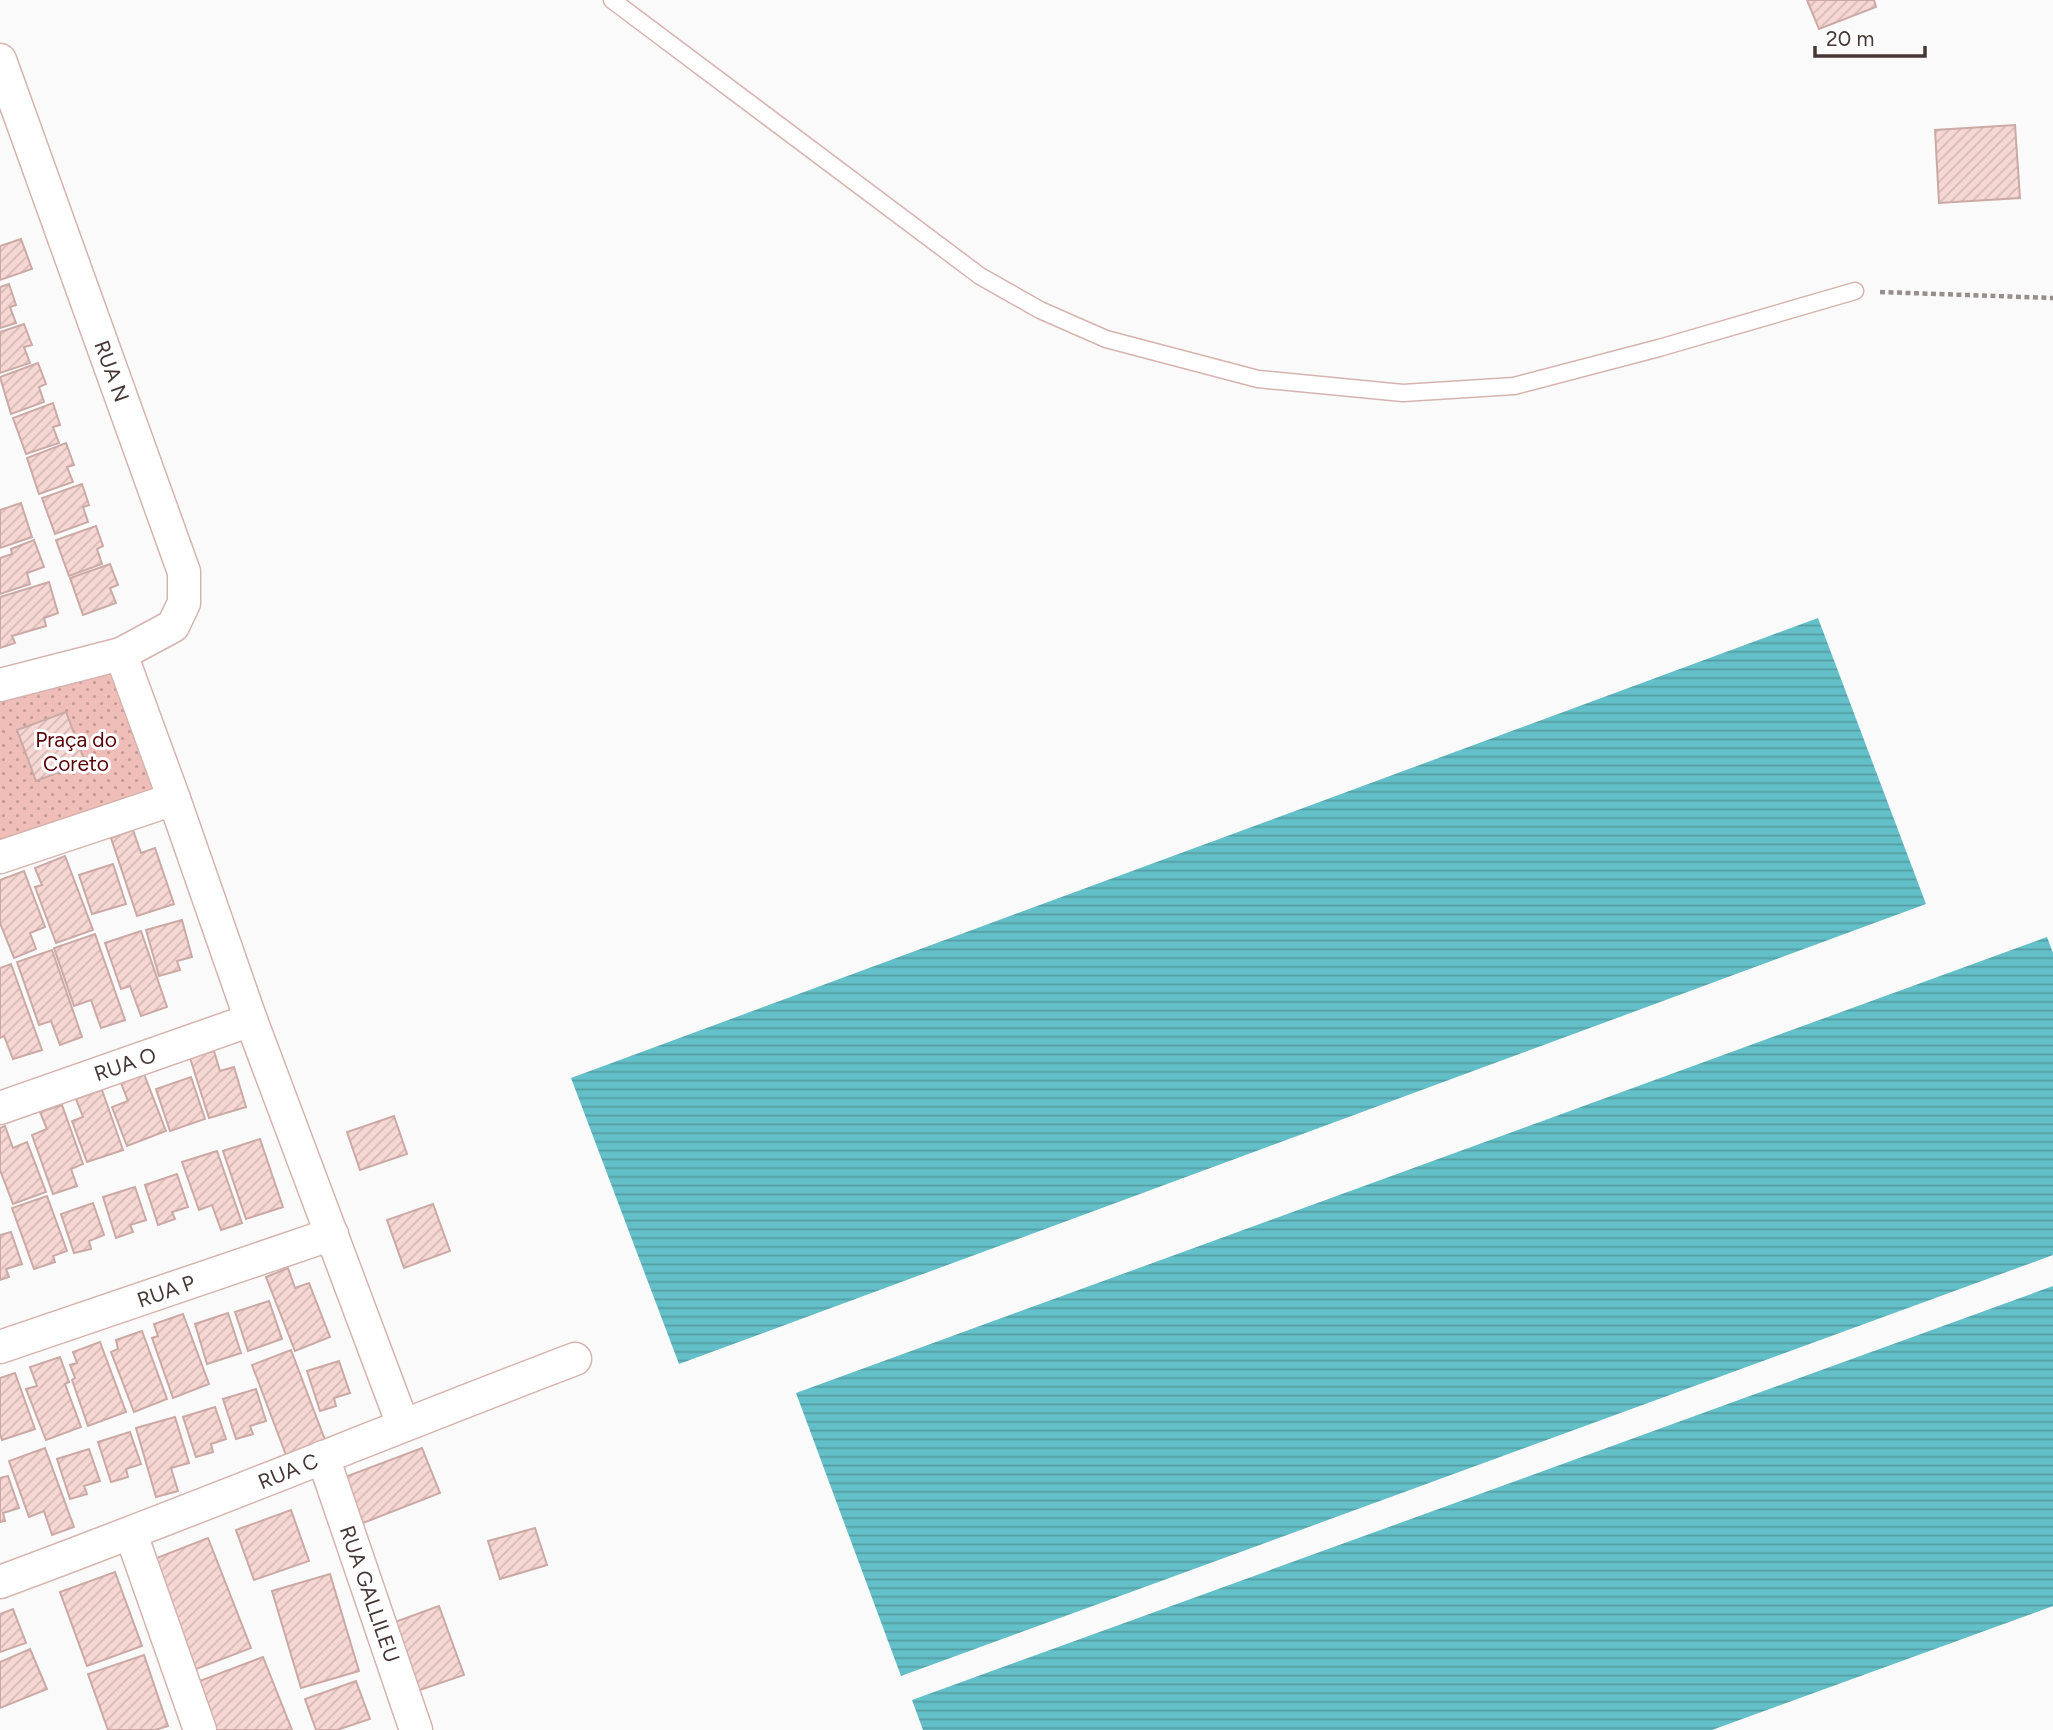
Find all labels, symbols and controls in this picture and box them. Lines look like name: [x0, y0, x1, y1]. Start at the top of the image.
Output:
scale bar: [1815, 14, 1925, 58]
text: 20 m: [1826, 26, 1874, 51]
street label: RUA N: [89, 337, 135, 405]
park label: Praça do Coreto: [35, 727, 117, 776]
street label: RUA O: [91, 1042, 159, 1086]
street label: RUA P: [134, 1269, 198, 1313]
street label: RUA C: [254, 1448, 322, 1494]
street label: RUA GALLILEU: [335, 1522, 405, 1666]

